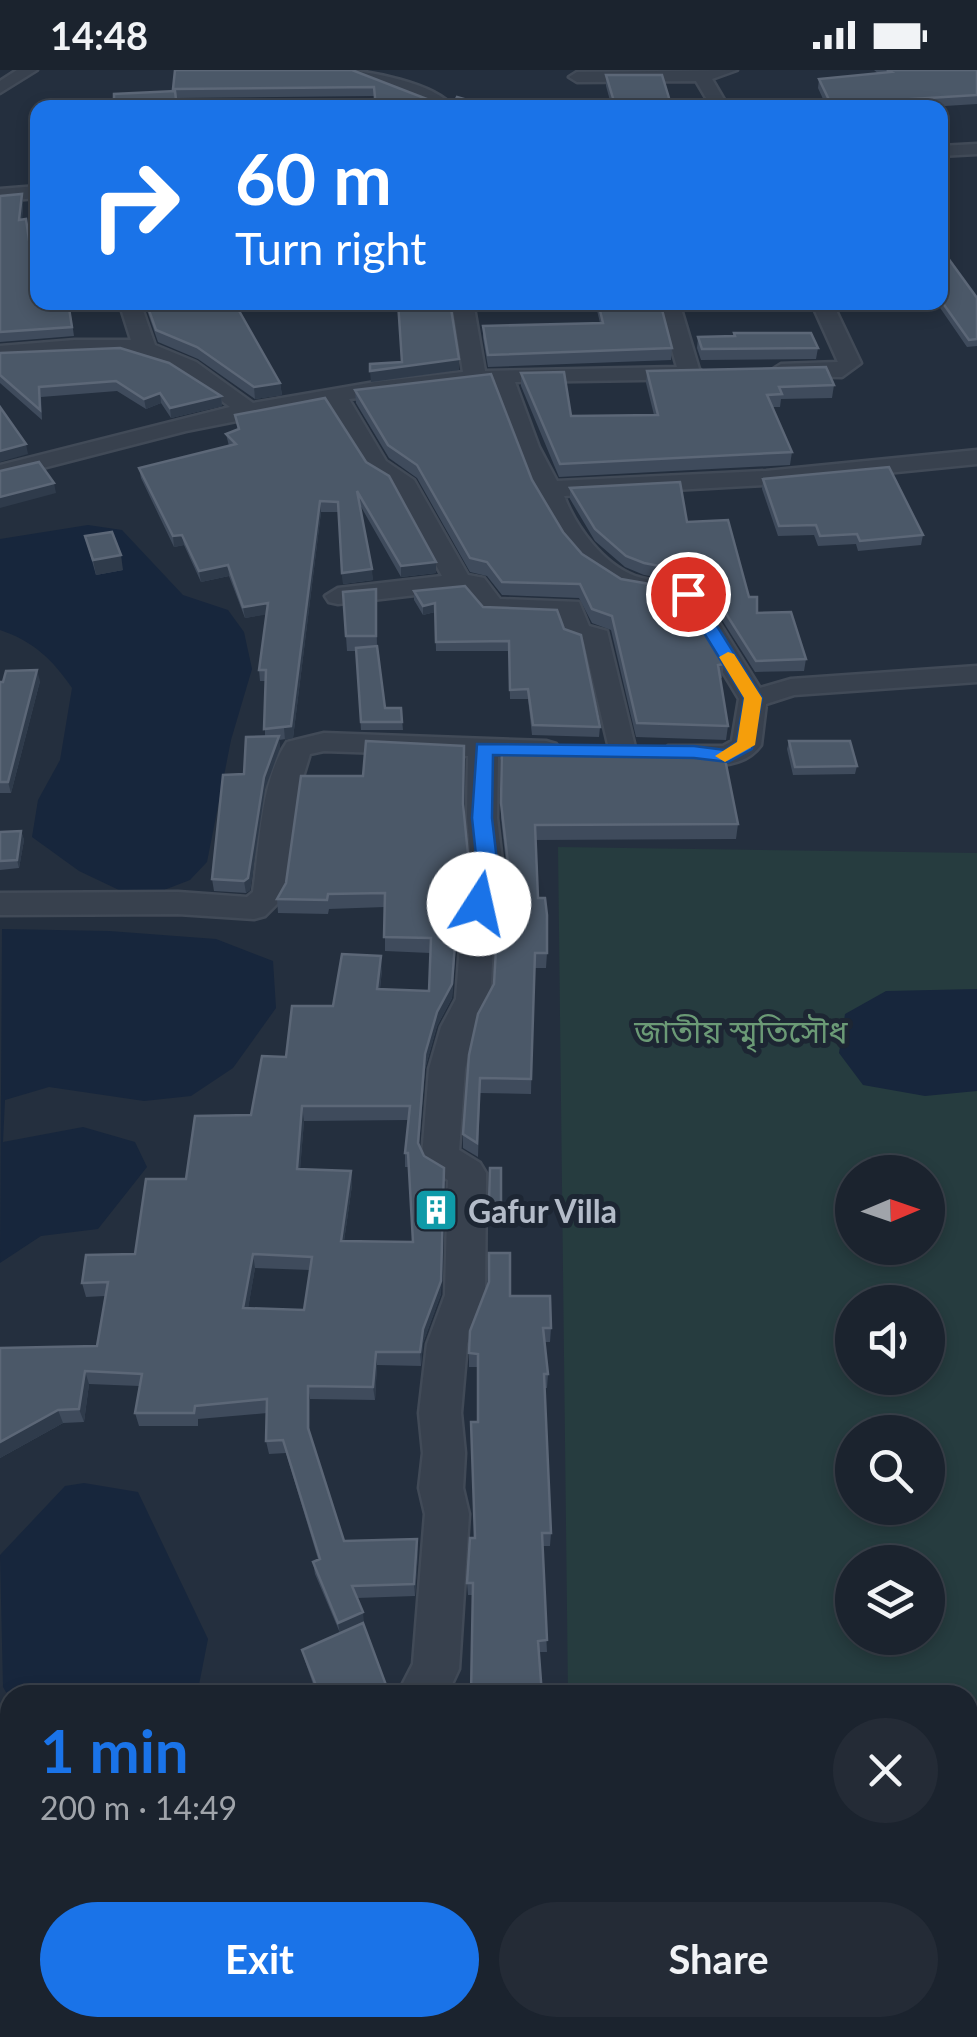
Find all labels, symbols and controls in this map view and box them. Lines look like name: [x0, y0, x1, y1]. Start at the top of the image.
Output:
text: 14:48: [50, 12, 148, 58]
text: 60 m: [235, 136, 392, 220]
icon: right: [70, 140, 200, 270]
text: Turn right: [235, 221, 426, 275]
pin: [646, 552, 731, 637]
icon: arrive: [661, 567, 716, 622]
position arrow: [427, 852, 531, 956]
park label: জাতীয় স্মৃতিসৌধ: [633, 1011, 849, 1053]
north arrow: [835, 1155, 945, 1265]
map controls: [835, 1155, 945, 1655]
building icon: Gafur Villa: [413, 1187, 459, 1233]
place label: Gafur Villa: [468, 1191, 617, 1230]
button: sound: [835, 1285, 945, 1395]
button: search: [835, 1415, 945, 1525]
button: layers: [835, 1545, 945, 1655]
text: 1 min: [40, 1714, 189, 1786]
button: close: [833, 1718, 938, 1823]
text: 200 m · 14:49: [40, 1788, 237, 1827]
button: Exit: [40, 1902, 479, 2017]
button: Share: [499, 1902, 938, 2017]

